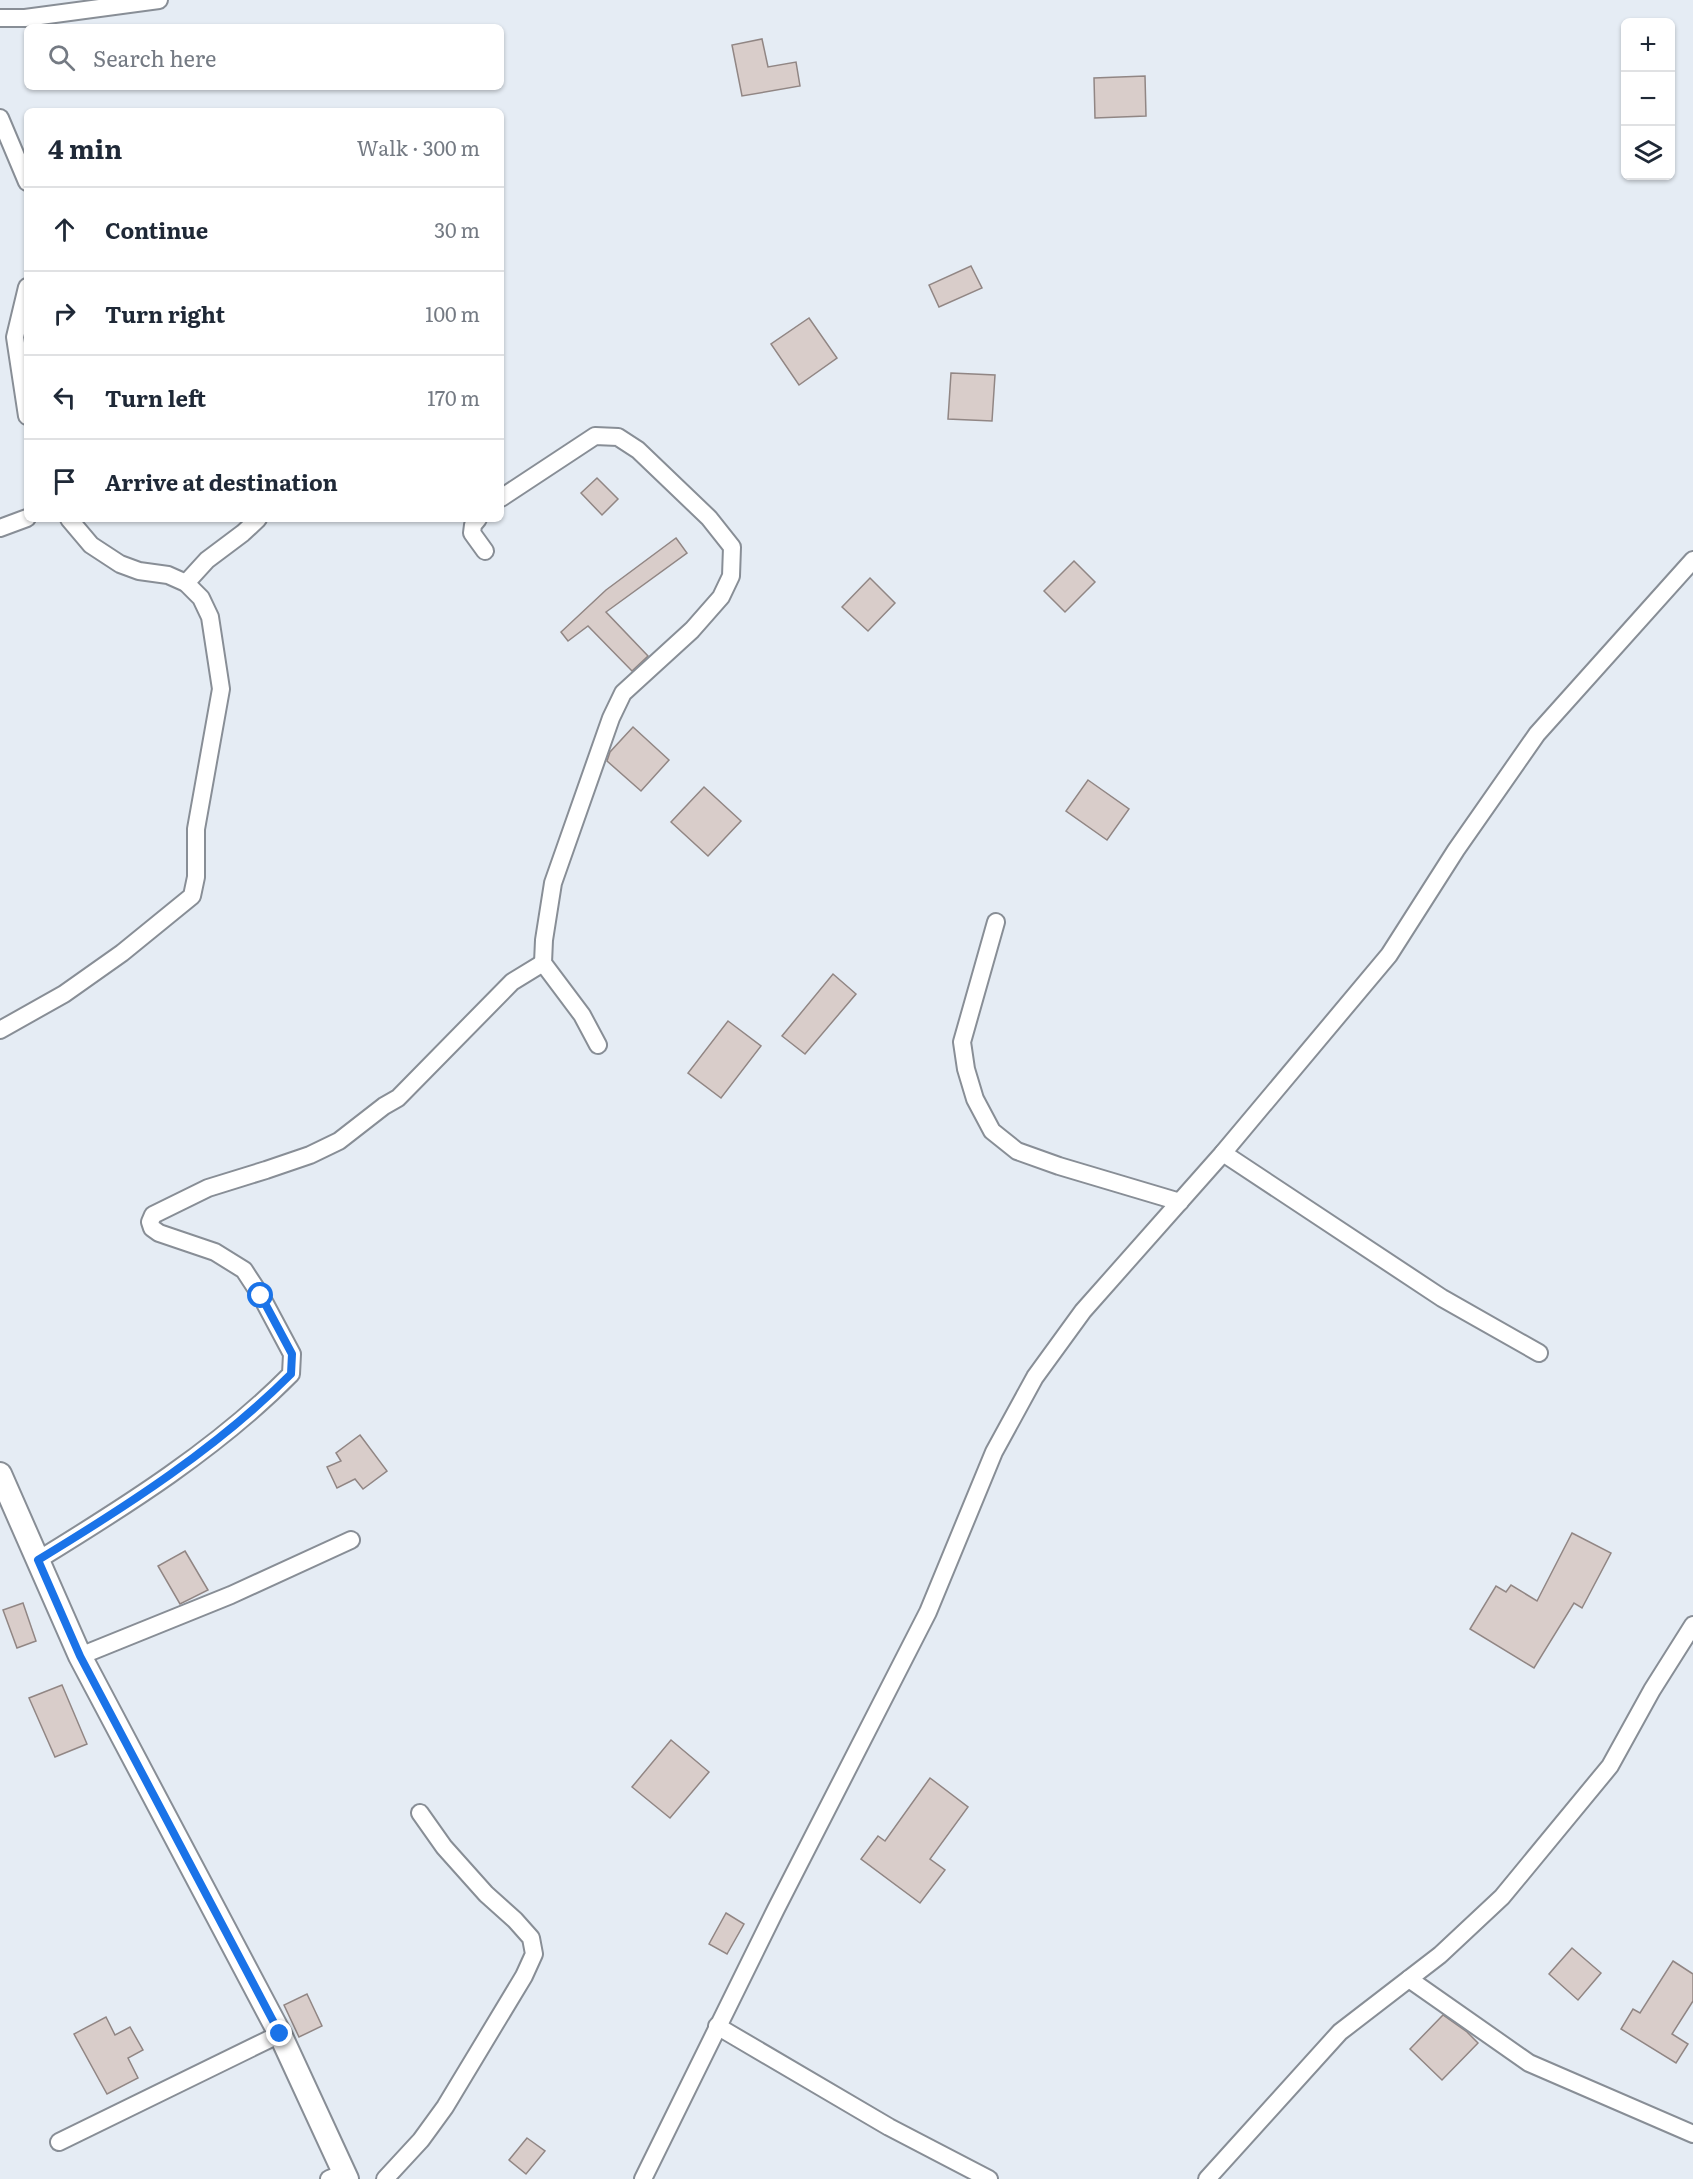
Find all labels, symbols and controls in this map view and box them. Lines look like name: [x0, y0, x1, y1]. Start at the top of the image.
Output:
map controls: [1621, 18, 1675, 180]
button: +: [1621, 18, 1675, 72]
search box: [24, 24, 504, 90]
icon: search: [45, 41, 78, 74]
text: Search here: [93, 41, 216, 74]
button: −: [1621, 72, 1675, 126]
button: layers: [1621, 126, 1675, 180]
text: 4 min: [48, 128, 122, 167]
text: Walk · 300 m: [357, 132, 480, 162]
icon: ahead: [48, 213, 81, 246]
text: Continue: [105, 213, 208, 246]
text: 30 m: [434, 214, 480, 244]
icon: right: [48, 297, 81, 330]
text: Turn right: [105, 297, 225, 330]
text: 100 m: [425, 298, 480, 328]
icon: left: [48, 381, 81, 414]
text: Turn left: [105, 381, 206, 414]
text: 170 m: [427, 382, 480, 412]
icon: arrive: [48, 465, 81, 498]
text: Arrive at destination: [105, 465, 338, 498]
route start: [247, 1282, 273, 1308]
route end: [266, 2020, 292, 2046]

